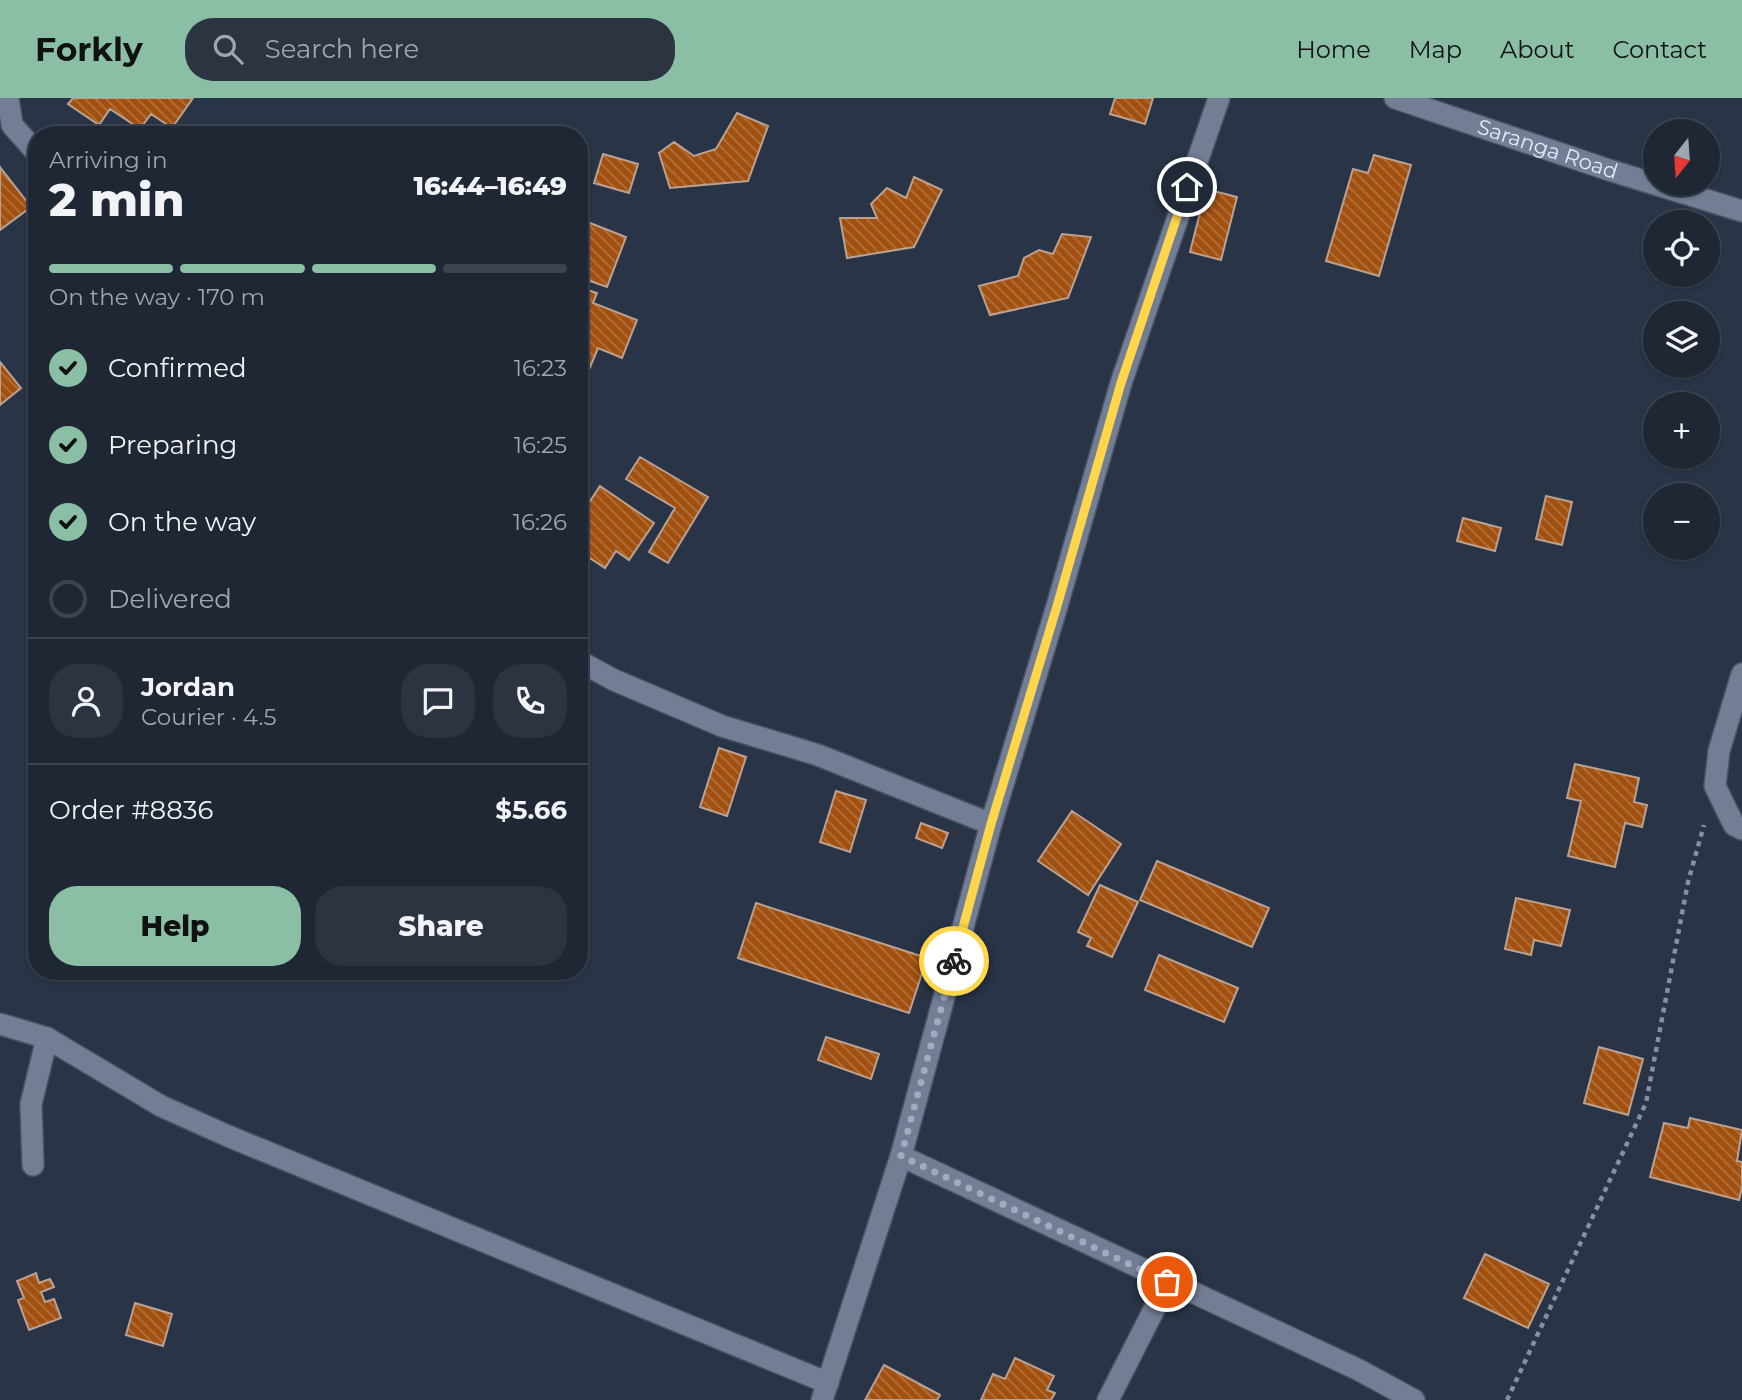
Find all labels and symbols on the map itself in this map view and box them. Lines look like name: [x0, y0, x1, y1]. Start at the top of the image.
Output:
street label: Saranga Road: [1474, 114, 1621, 184]
north arrow: [1643, 119, 1720, 196]
pin: [1157, 157, 1217, 217]
courier: [919, 926, 989, 996]
pin: [1137, 1252, 1197, 1312]

